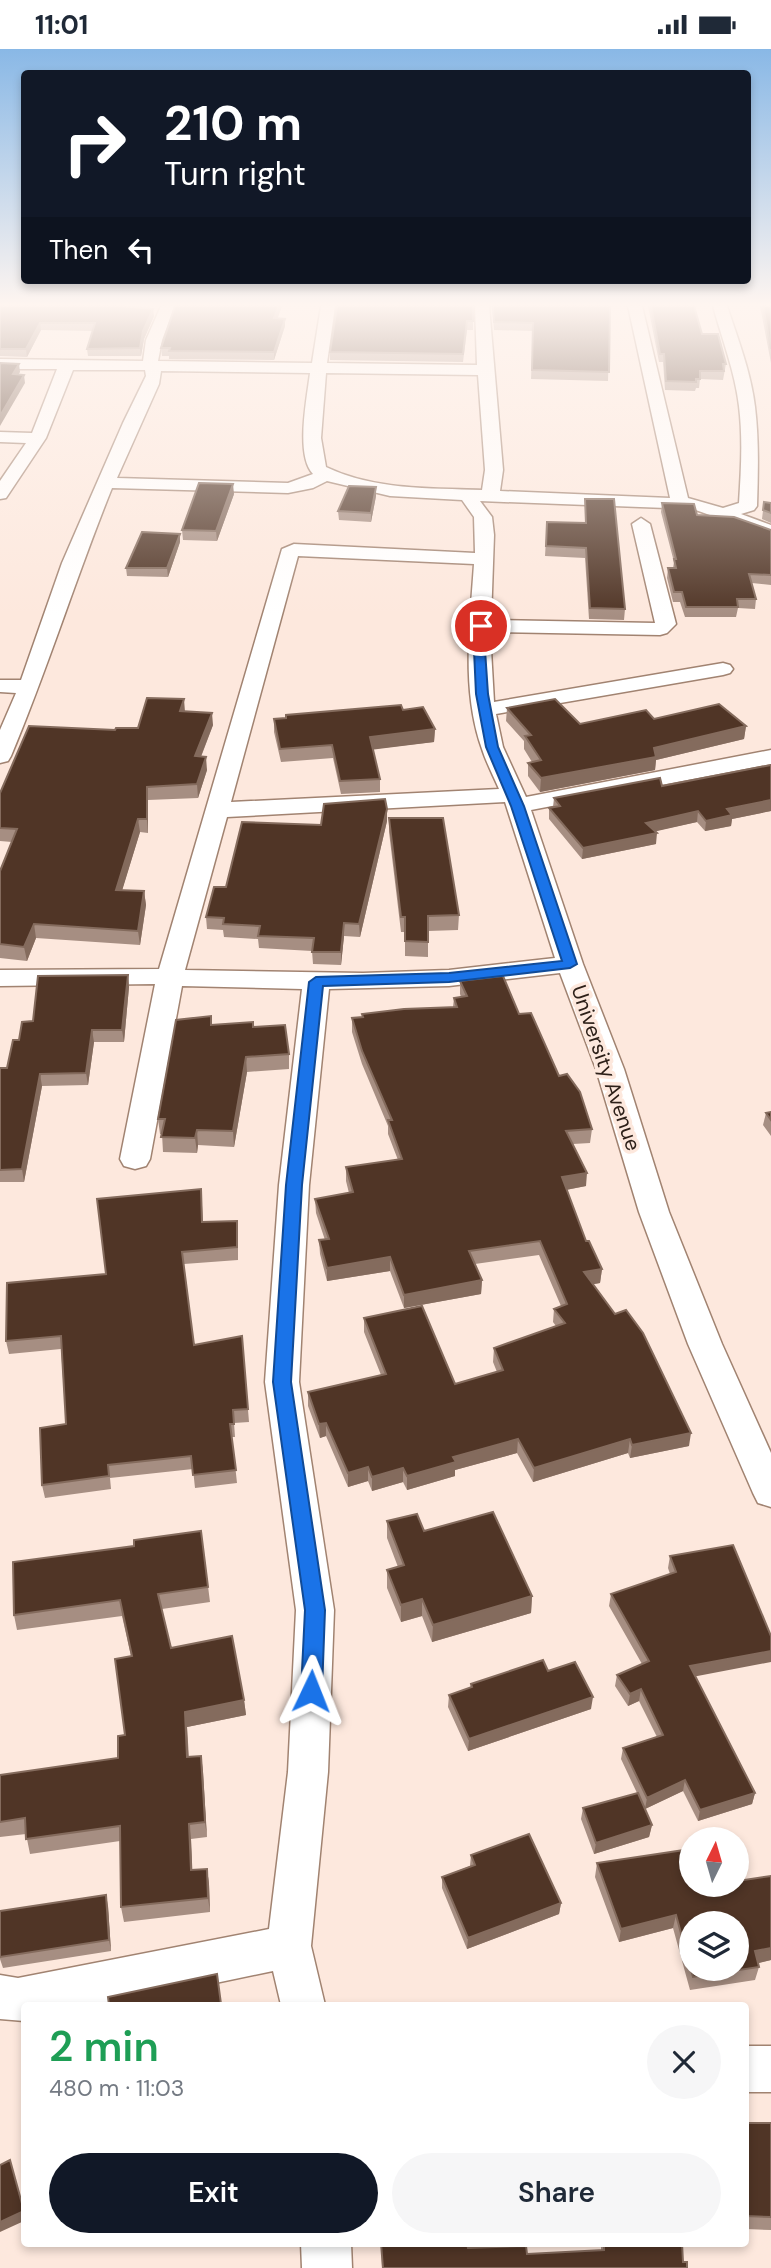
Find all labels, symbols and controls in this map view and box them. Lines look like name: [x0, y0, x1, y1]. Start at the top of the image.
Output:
text: 11:01: [35, 8, 88, 42]
text: 210 m: [164, 91, 302, 155]
icon: right: [49, 98, 140, 189]
text: Turn right: [164, 153, 306, 195]
icon: left: [122, 231, 160, 269]
text: Then: [49, 233, 108, 267]
pin: [451, 596, 511, 656]
icon: arrive: [462, 607, 500, 645]
street label: University Avenue: [565, 981, 648, 1155]
position arrow: [274, 1654, 348, 1728]
north arrow: [679, 1827, 749, 1897]
map controls: [679, 1827, 749, 1981]
button: layers: [679, 1911, 749, 1981]
text: 2 min: [49, 2019, 159, 2074]
button: close: [647, 2025, 721, 2099]
text: 480 m · 11:03: [49, 2073, 184, 2103]
button: Exit: [49, 2153, 378, 2233]
button: Share: [392, 2153, 721, 2233]

